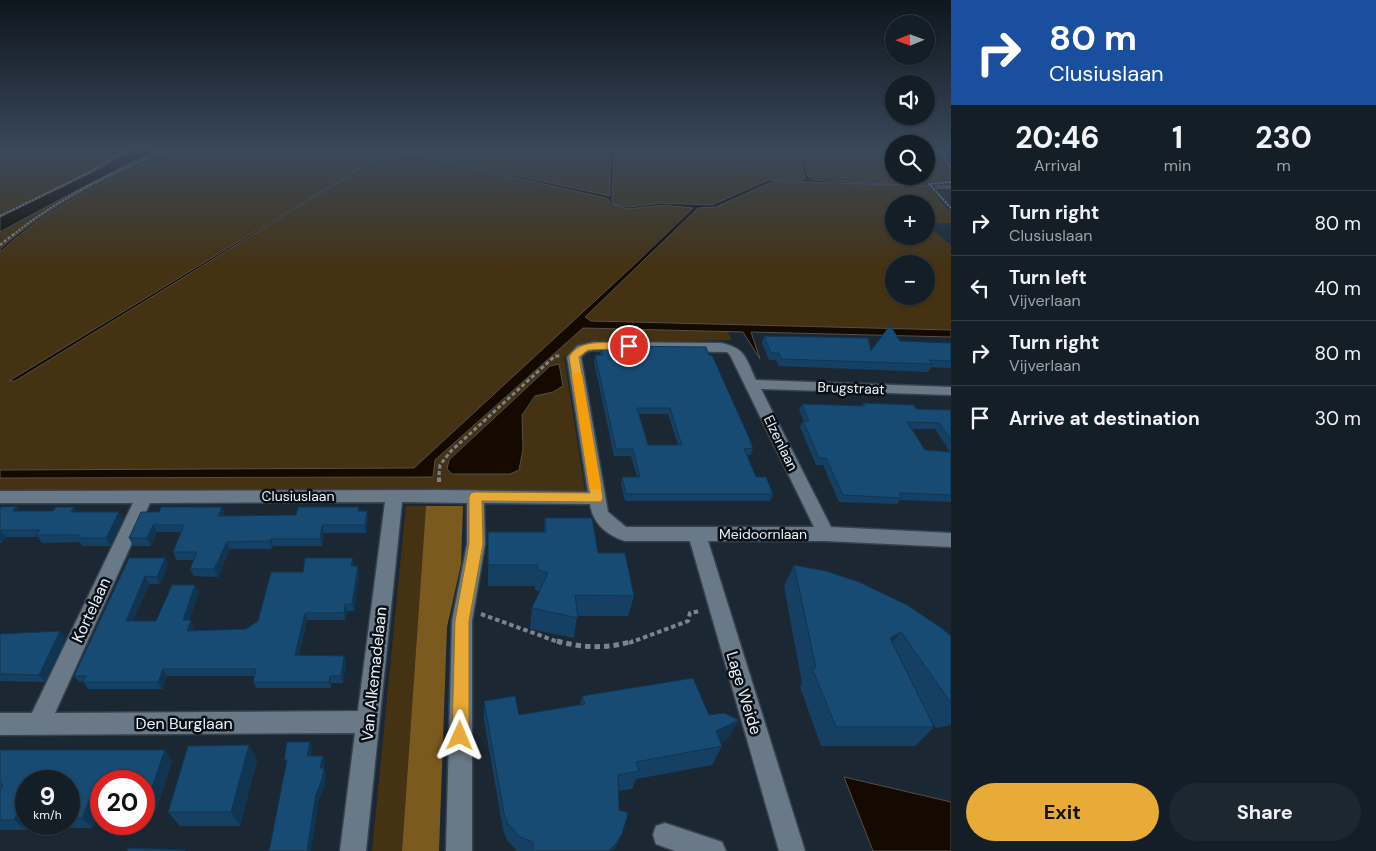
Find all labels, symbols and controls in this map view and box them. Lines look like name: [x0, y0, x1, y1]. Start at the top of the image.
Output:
north arrow: [885, 15, 935, 65]
map controls: [885, 15, 935, 305]
text: 80 m: [1049, 15, 1137, 61]
icon: right: [966, 20, 1031, 85]
text: Clusiuslaan: [1049, 59, 1164, 88]
button: sound: [885, 75, 935, 125]
text: 20:46: [1015, 118, 1100, 157]
text: 1: [1172, 118, 1183, 157]
text: 230: [1255, 118, 1312, 157]
button: search: [885, 135, 935, 185]
text: Arrival: [1034, 155, 1081, 176]
text: min: [1164, 155, 1191, 176]
text: m: [1276, 155, 1291, 176]
button: +: [885, 195, 935, 245]
text: Turn right: [1009, 200, 1099, 225]
icon: right: [966, 209, 994, 237]
text: 80 m: [1314, 211, 1361, 236]
text: Clusiuslaan: [1009, 225, 1092, 246]
button: −: [885, 255, 935, 305]
text: Turn left: [1009, 265, 1087, 290]
icon: left: [966, 274, 994, 302]
text: 40 m: [1314, 276, 1361, 301]
text: Vijverlaan: [1009, 290, 1081, 311]
pin: [608, 325, 650, 367]
text: Turn right: [1009, 330, 1099, 355]
icon: arrive: [615, 332, 643, 360]
icon: right: [966, 339, 994, 367]
text: 80 m: [1314, 341, 1361, 366]
text: Vijverlaan: [1009, 355, 1081, 376]
street label: Brugstraat: [817, 378, 885, 398]
icon: arrive: [966, 404, 994, 432]
text: Arrive at destination: [1009, 406, 1200, 431]
text: 30 m: [1315, 406, 1361, 431]
street label: Elzenlaan: [760, 412, 802, 474]
street label: Clusiuslaan: [261, 487, 335, 505]
street label: Meidoornlaan: [719, 525, 807, 543]
street label: Kortelaan: [67, 574, 115, 646]
street label: Van Alkemadelaan: [357, 606, 391, 742]
street label: Lage Weide: [721, 649, 767, 737]
position arrow: [433, 709, 485, 761]
street label: Den Burglaan: [135, 713, 233, 734]
speed limit sign: 20: [90, 770, 155, 835]
text: 9: [40, 780, 55, 813]
button: Exit: [966, 783, 1159, 841]
button: Share: [1169, 783, 1361, 841]
text: km/h: [33, 807, 62, 823]

